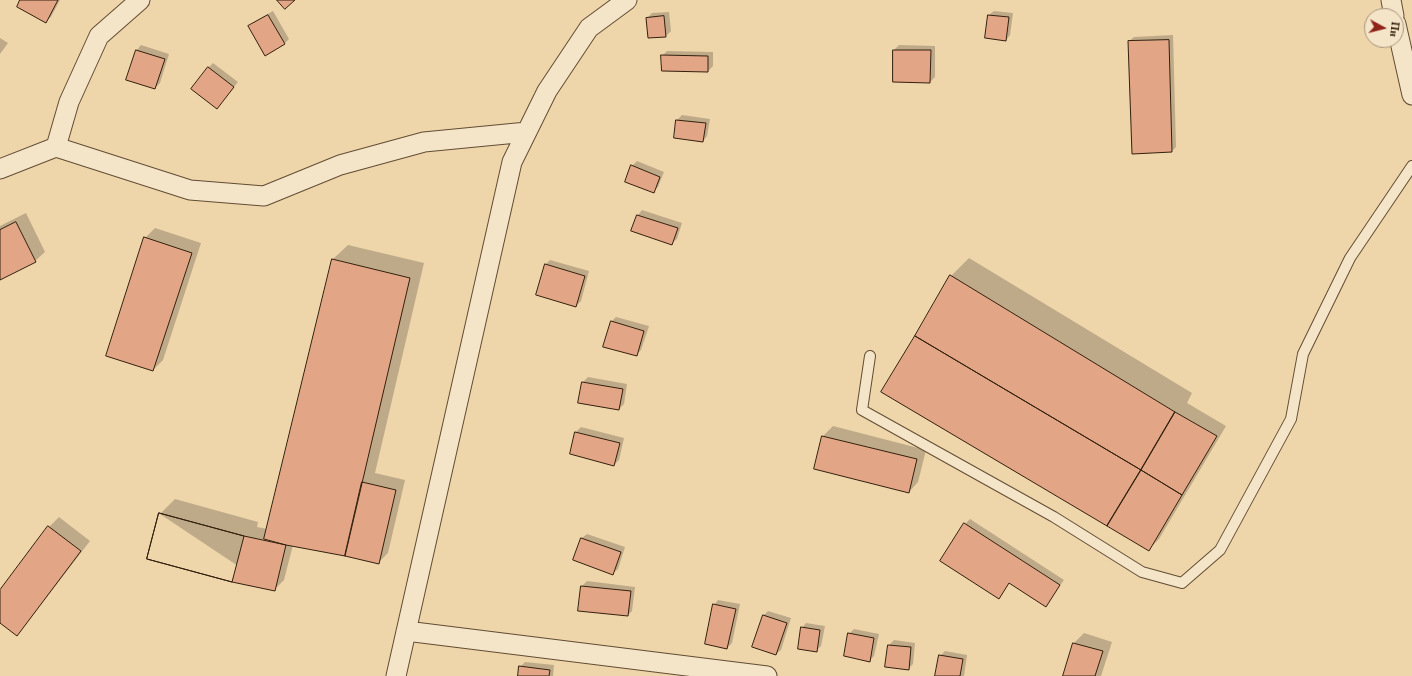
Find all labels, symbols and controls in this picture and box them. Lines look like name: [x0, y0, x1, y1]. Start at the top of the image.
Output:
north arrow: [1364, 8, 1404, 48]
text: Пн: [1387, 21, 1403, 38]

